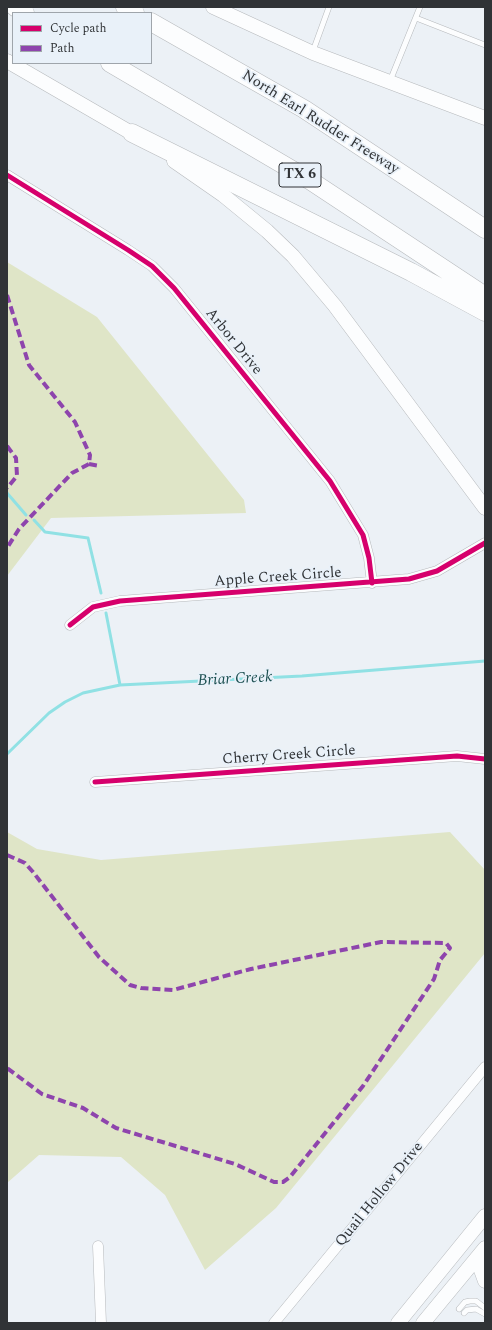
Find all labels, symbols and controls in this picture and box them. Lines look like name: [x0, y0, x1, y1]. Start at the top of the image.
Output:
legend: [12, 12, 152, 64]
text: Cycle path: [50, 19, 107, 38]
text: Path: [50, 39, 75, 58]
street label: North Earl Rudder Freeway: [238, 67, 402, 179]
road number: TX 6: [279, 163, 321, 187]
street label: Arbor Drive: [201, 305, 265, 379]
street label: Apple Creek Circle: [214, 565, 342, 591]
water label: Briar Creek: [197, 668, 273, 692]
street label: Cherry Creek Circle: [222, 742, 356, 770]
street label: Quail Hollow Drive: [332, 1139, 428, 1251]

